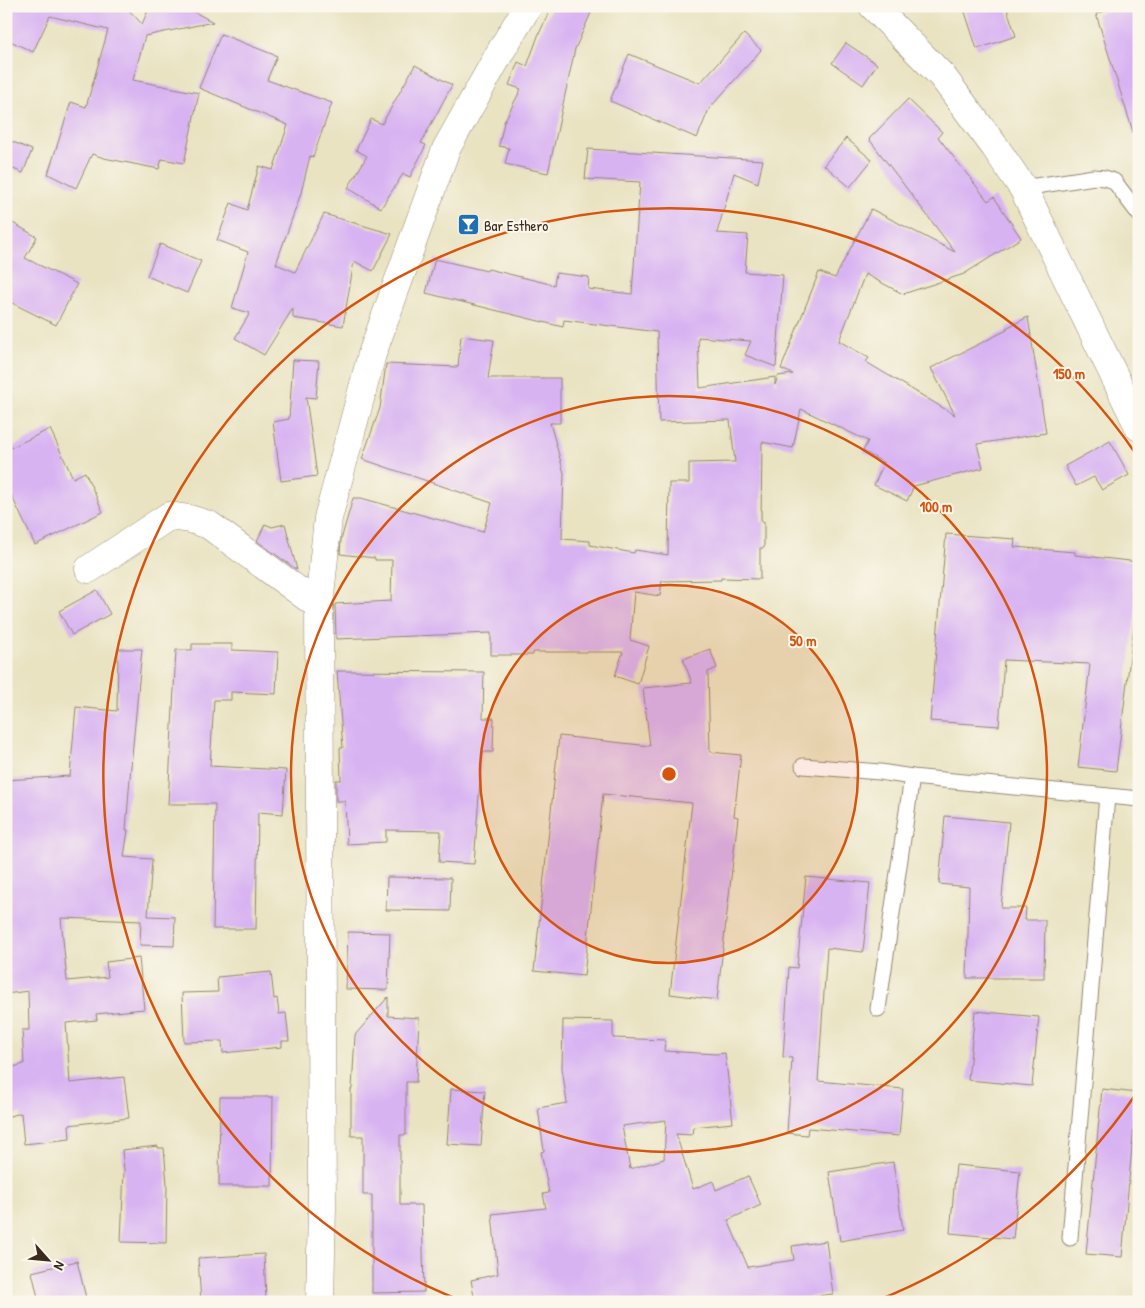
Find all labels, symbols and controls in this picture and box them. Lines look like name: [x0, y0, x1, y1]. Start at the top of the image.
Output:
bar icon: Bar Esthero: [456, 213, 480, 237]
place label: Bar Esthero: [484, 215, 548, 236]
text: 150 m: [1053, 363, 1085, 384]
text: 100 m: [920, 496, 952, 517]
text: 50 m: [790, 630, 816, 651]
centre of rings: [660, 765, 678, 783]
north arrow: [22, 1236, 72, 1286]
text: N: [50, 1258, 70, 1274]

